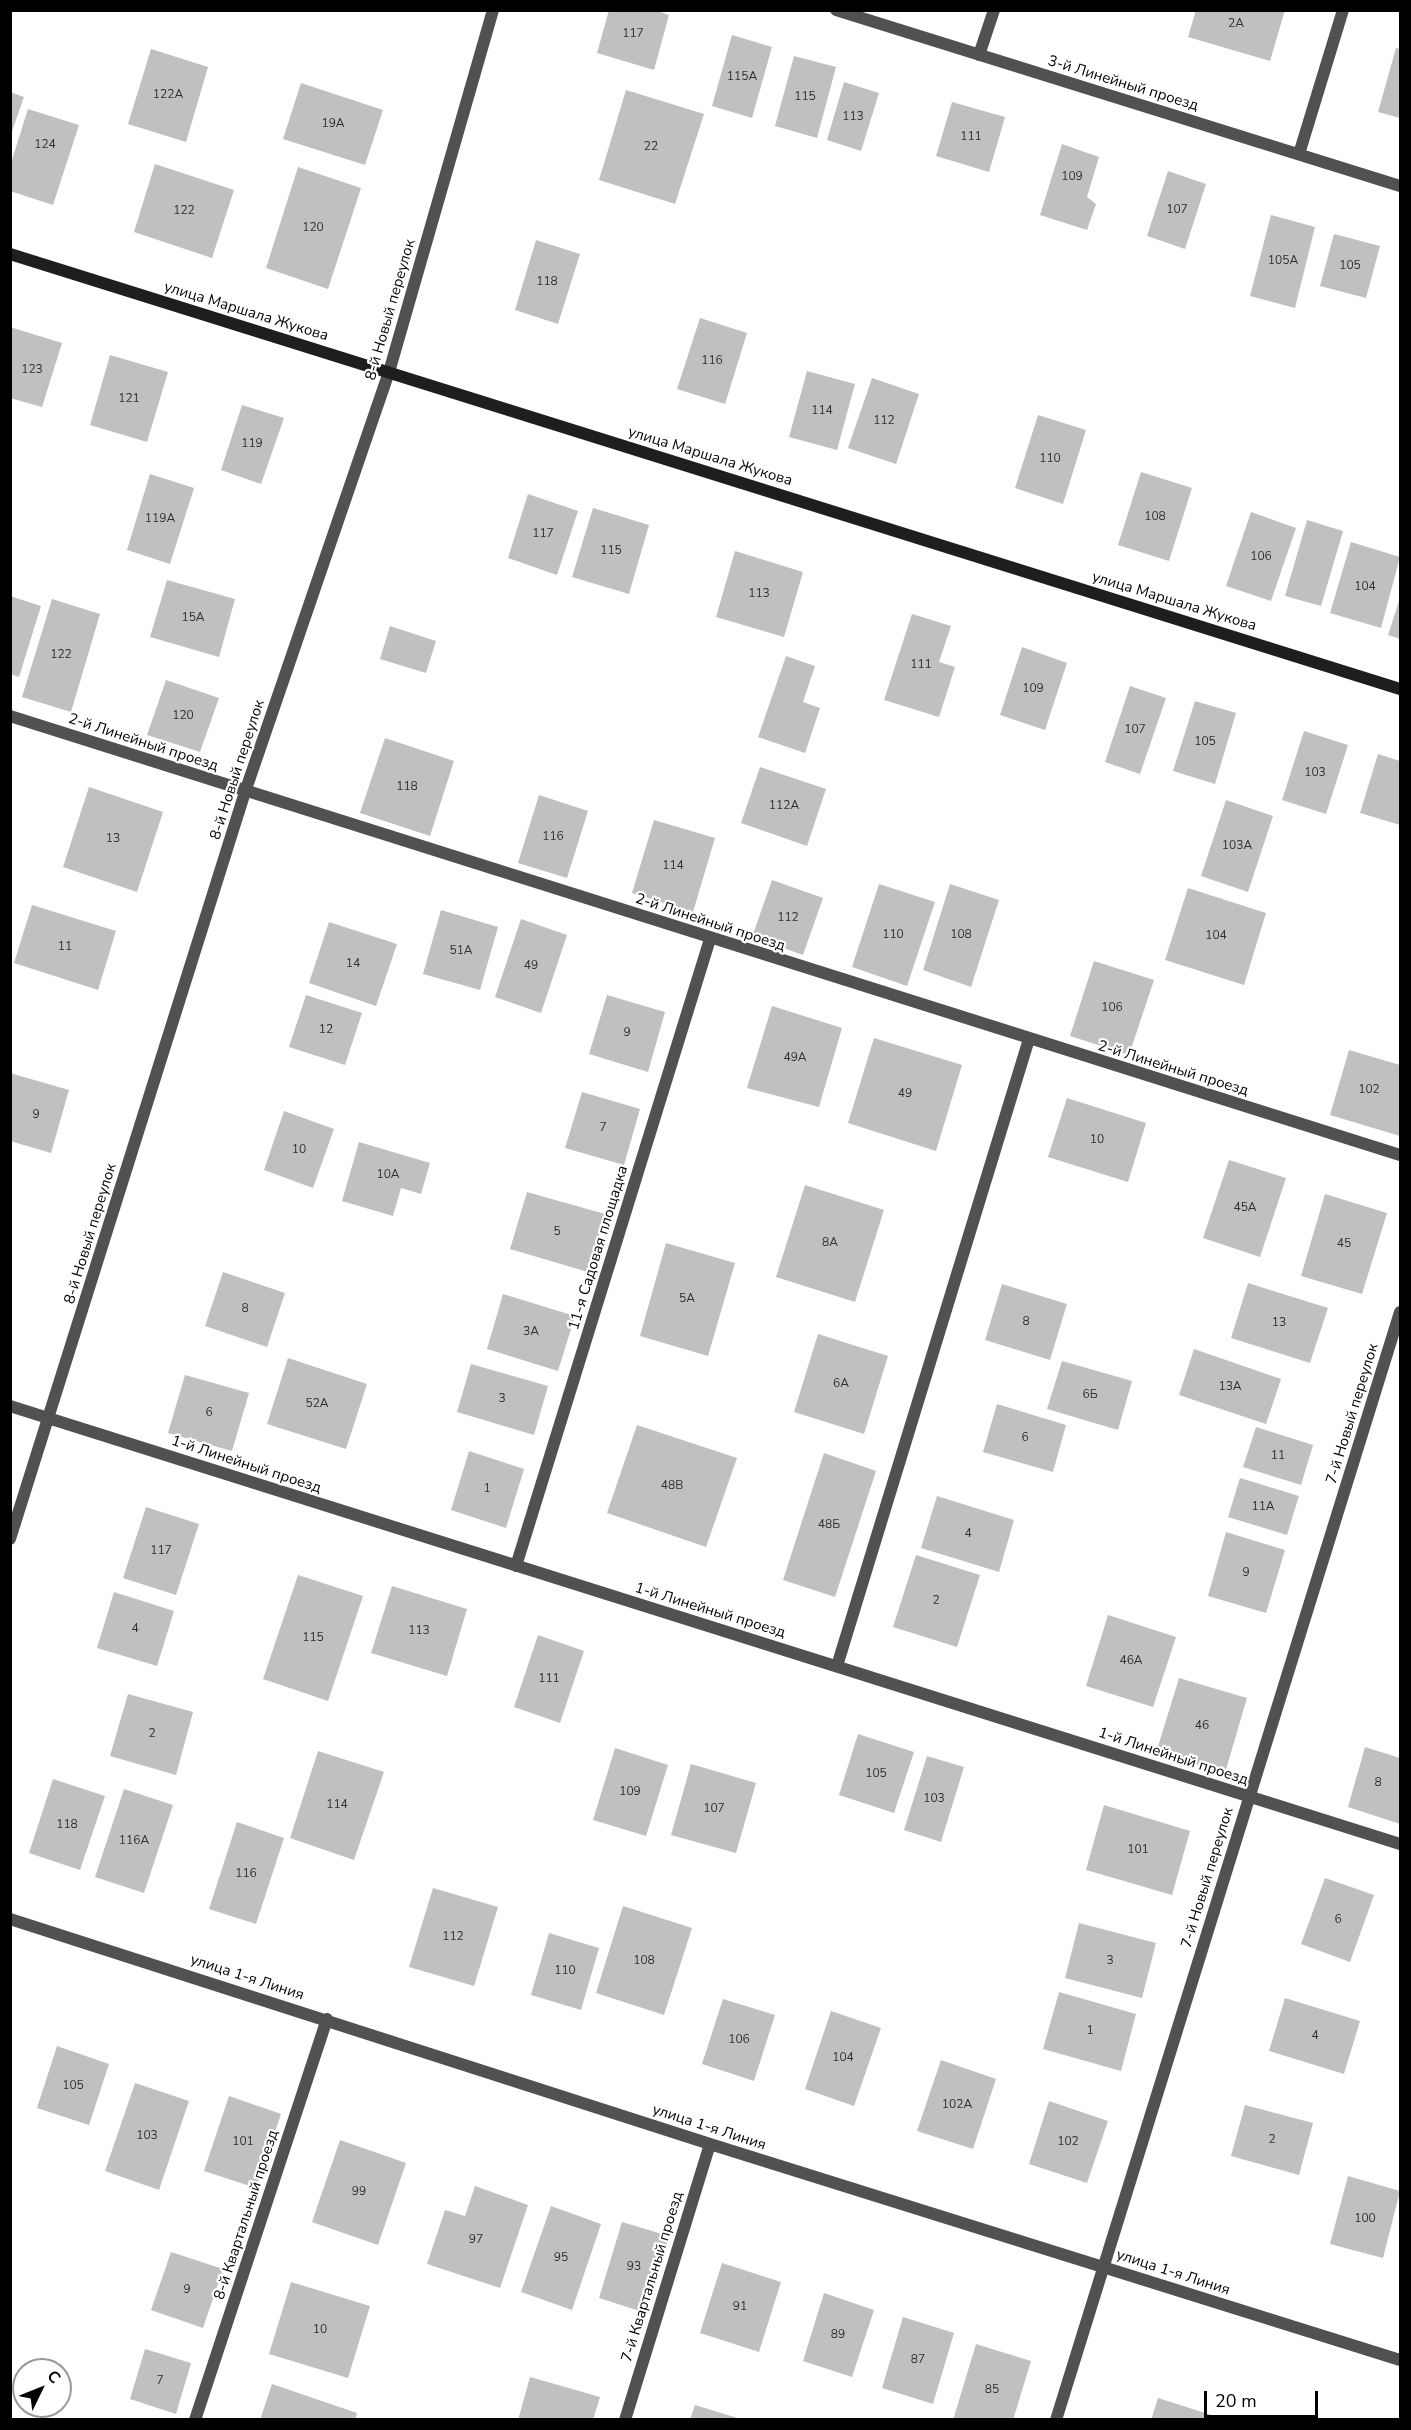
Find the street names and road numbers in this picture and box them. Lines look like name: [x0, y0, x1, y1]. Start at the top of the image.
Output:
street label: 3-й Линейный проезд: [1045, 52, 1201, 116]
street label: 8-й Новый переулок: [362, 237, 420, 383]
street label: улица Маршала Жукова: [162, 278, 330, 346]
street label: улица Маршала Жукова: [626, 423, 794, 491]
street label: улица Маршала Жукова: [1090, 568, 1258, 636]
street label: 8-й Новый переулок: [207, 698, 269, 842]
street label: 2-й Линейный проезд: [66, 710, 220, 776]
street label: 2-й Линейный проезд: [633, 890, 787, 956]
street label: 2-й Линейный проезд: [1095, 1037, 1251, 1101]
street label: 8-й Новый переулок: [61, 1162, 121, 1306]
street label: 11-я Садовая площадка: [565, 1164, 633, 1332]
street label: 7-й Новый переулок: [1323, 1342, 1383, 1486]
street label: 1-й Линейный проезд: [169, 1432, 323, 1498]
street label: 1-й Линейный проезд: [632, 1579, 788, 1643]
street label: 1-й Линейный проезд: [1096, 1724, 1250, 1790]
street label: 7-й Новый переулок: [1178, 1806, 1238, 1950]
street label: улица 1-я Линия: [188, 1951, 306, 2005]
street label: улица 1-я Линия: [650, 2101, 768, 2155]
street label: 8-й Квартальный проезд: [211, 2128, 283, 2302]
street label: 7-й Квартальный проезд: [618, 2190, 688, 2364]
street label: улица 1-я Линия: [1114, 2246, 1232, 2300]

